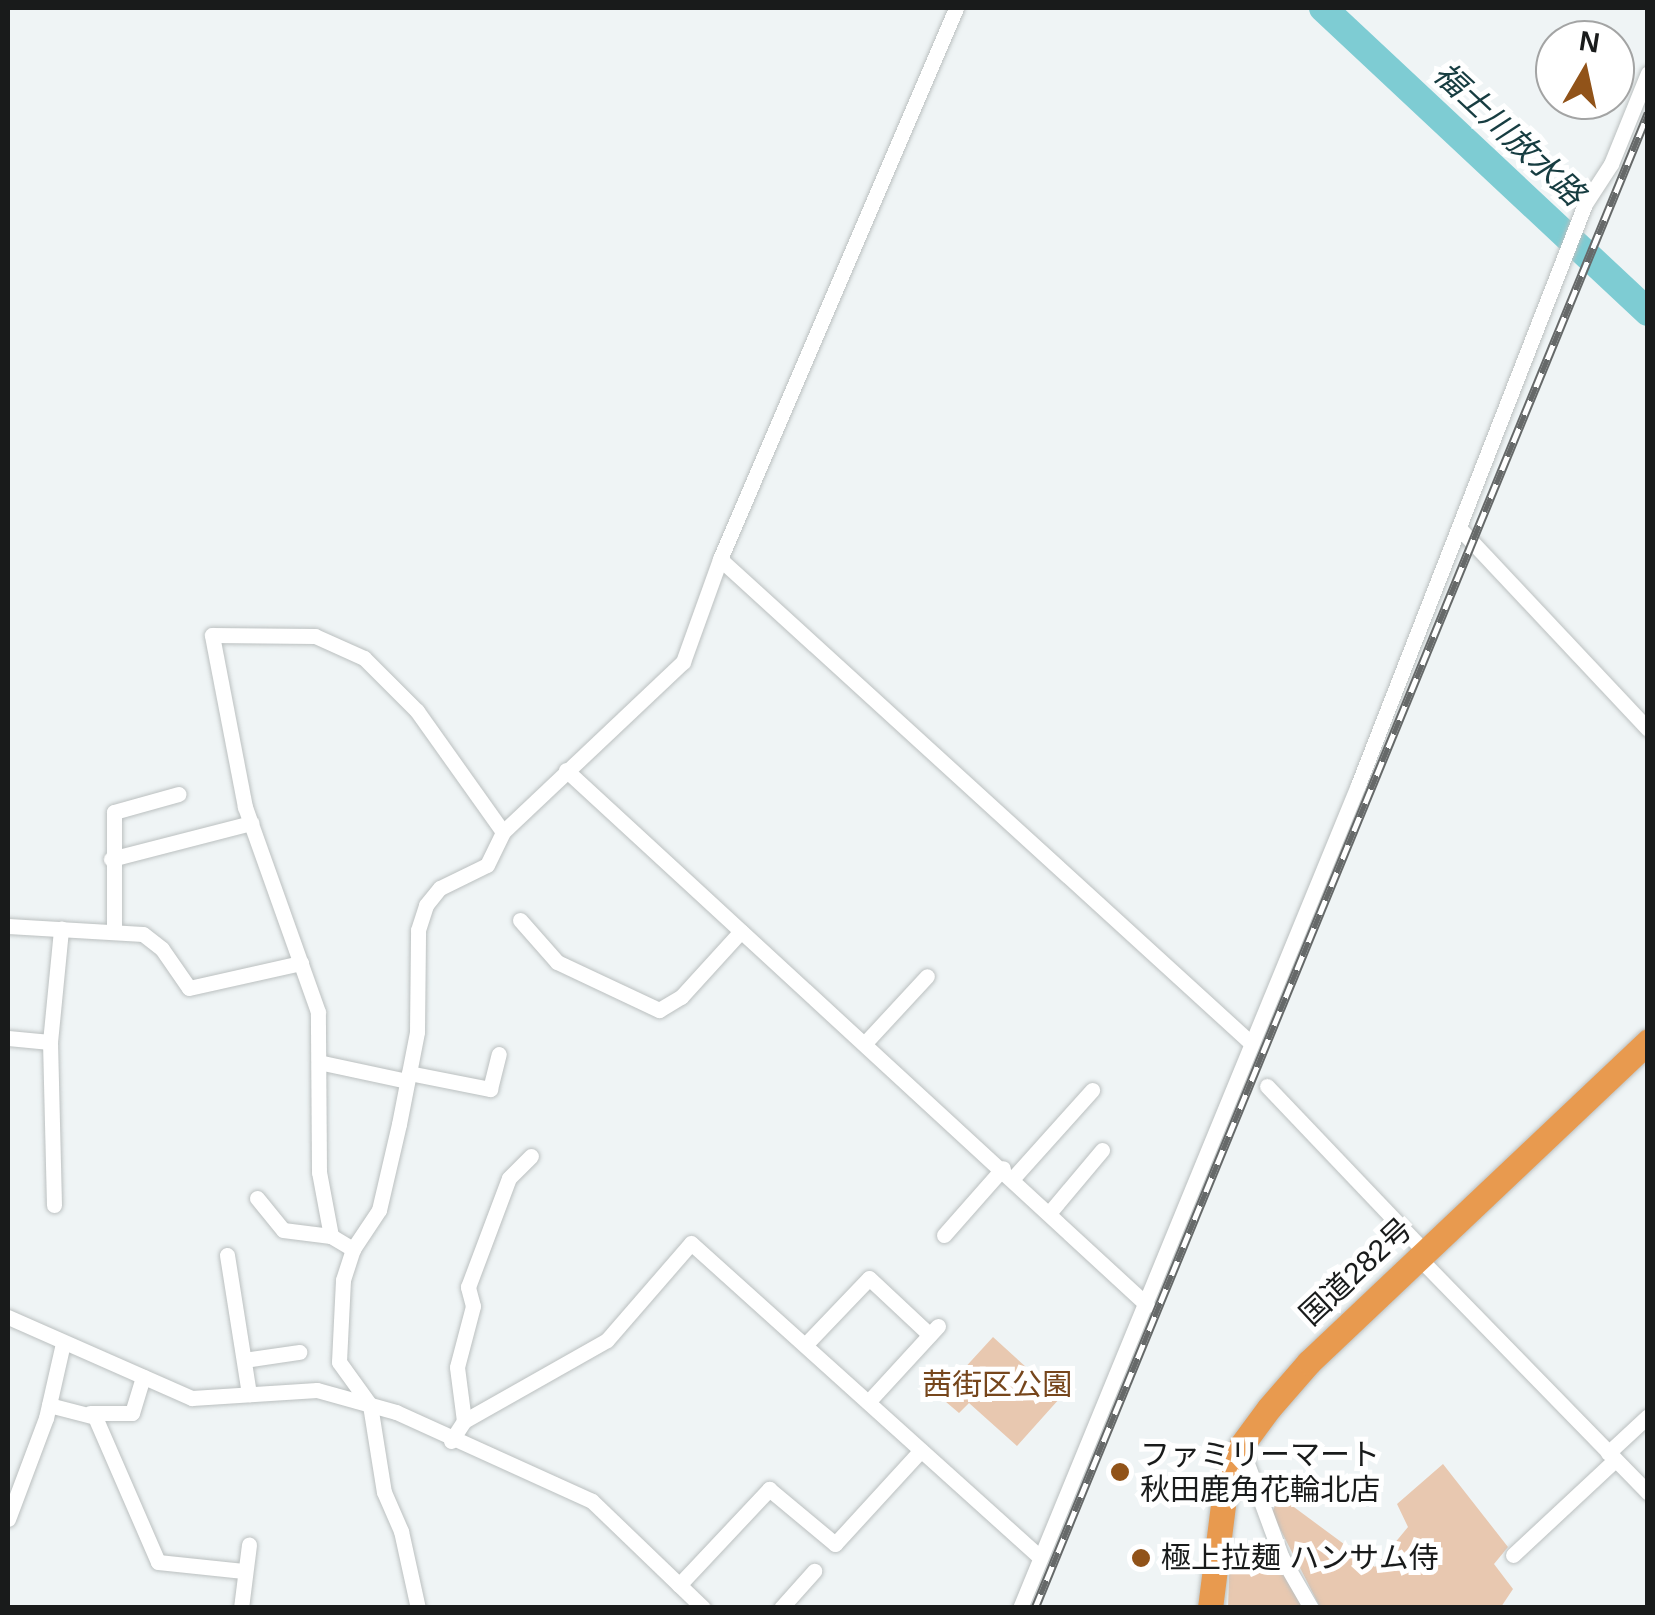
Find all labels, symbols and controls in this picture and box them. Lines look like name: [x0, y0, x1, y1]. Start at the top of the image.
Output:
north arrow: [1535, 20, 1635, 120]
text: N: [1577, 25, 1602, 59]
water label: 福士川放水路: [1426, 54, 1592, 214]
street label: 国道282号: [1293, 1211, 1419, 1333]
park label: 茜街区公園: [922, 1367, 1072, 1403]
place label: ファミリーマート 秋田鹿角花輪北店: [1140, 1437, 1380, 1508]
marker: ファミリーマート 秋田鹿角花輪北店: [1109, 1461, 1131, 1483]
place label: 極上拉麺 ハンサム侍: [1161, 1540, 1439, 1576]
marker: 極上拉麺 ハンサム侍: [1130, 1547, 1152, 1569]

